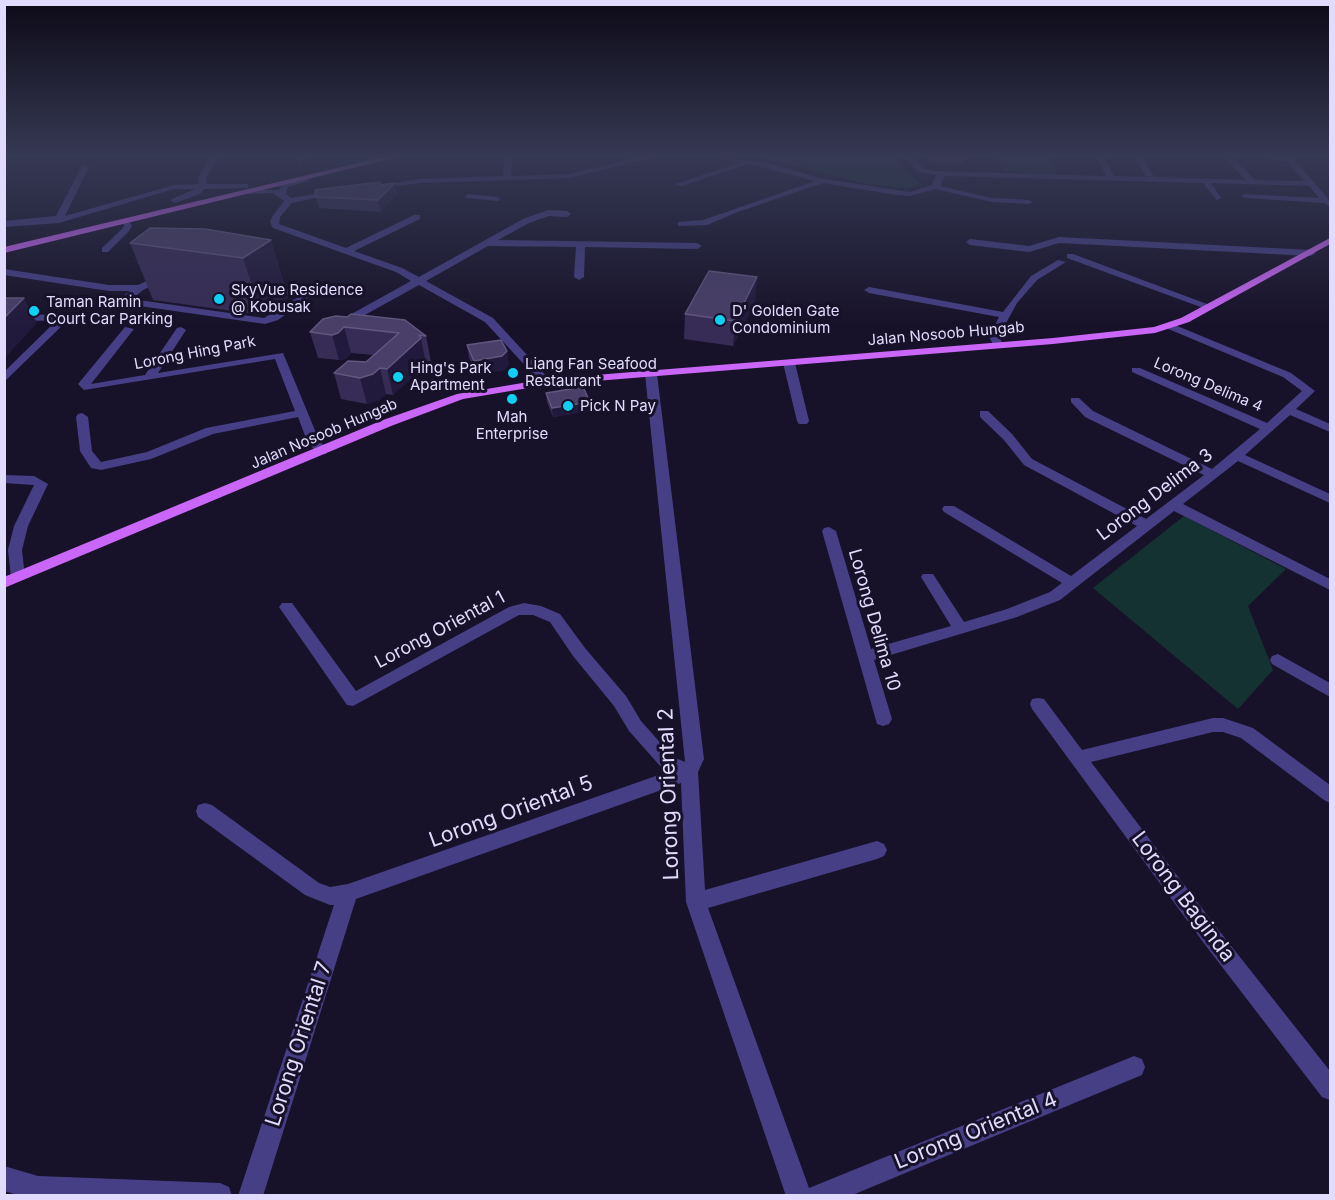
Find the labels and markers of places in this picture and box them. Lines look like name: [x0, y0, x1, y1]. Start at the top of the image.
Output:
place label: SkyVue Residence @ Kobusak: [231, 281, 363, 316]
marker: SkyVue Residence @ Kobusak: [212, 292, 226, 306]
place label: Taman Ramin Court Car Parking: [46, 293, 173, 328]
place label: D' Golden Gate Condominium: [732, 302, 839, 337]
marker: Taman Ramin Court Car Parking: [27, 304, 41, 318]
marker: D' Golden Gate Condominium: [713, 313, 727, 327]
place label: Liang Fan Seafood Restaurant: [525, 355, 657, 390]
place label: Hing's Park Apartment: [410, 359, 492, 394]
marker: Liang Fan Seafood Restaurant: [506, 366, 520, 380]
marker: Hing's Park Apartment: [391, 370, 405, 384]
marker: Mah Enterprise: [505, 392, 519, 406]
place label: Pick N Pay: [580, 397, 656, 415]
marker: Pick N Pay: [561, 399, 575, 413]
place label: Mah Enterprise: [476, 408, 548, 443]

